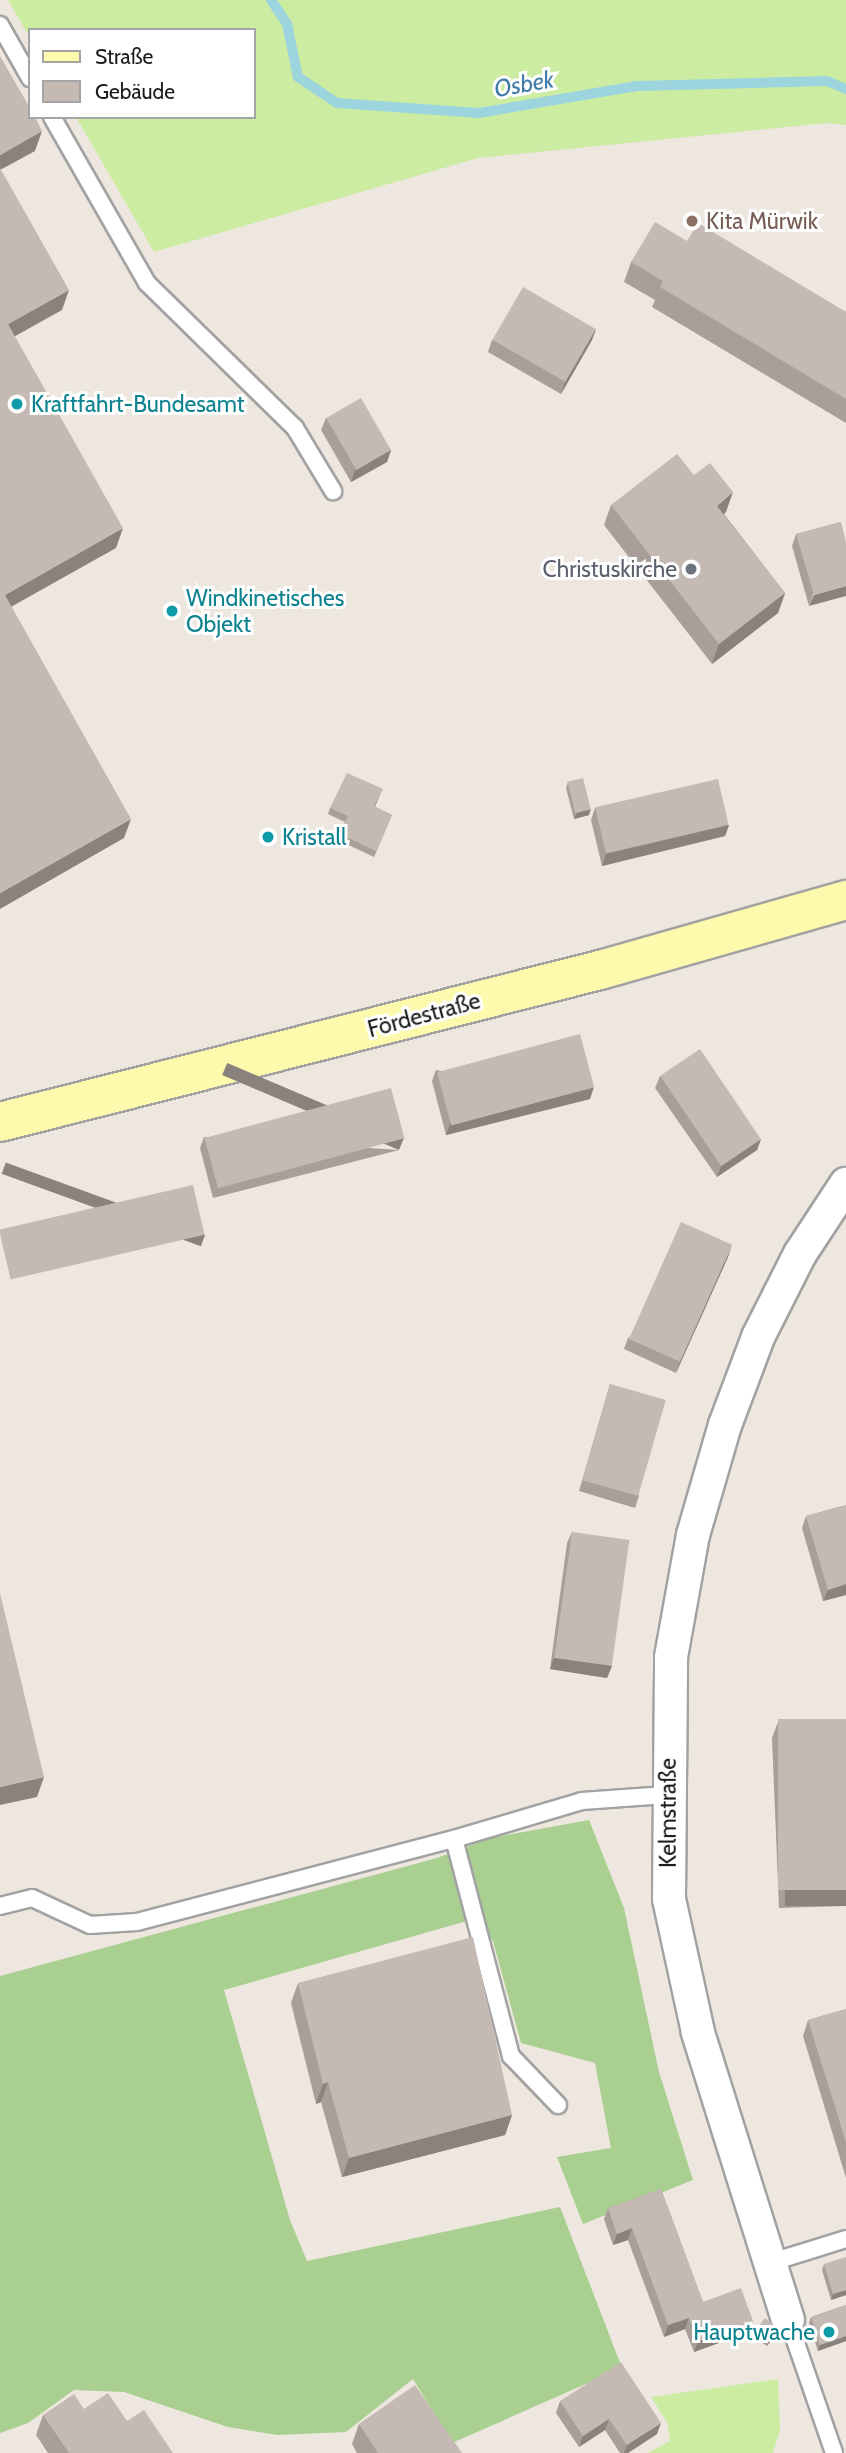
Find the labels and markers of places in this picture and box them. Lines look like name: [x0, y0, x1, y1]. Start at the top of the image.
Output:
place label: Kita Mürwik: [706, 207, 818, 235]
marker: Kita Mürwik: [684, 213, 700, 229]
place label: Kraftfahrt-Bundesamt: [31, 390, 245, 418]
marker: Kraftfahrt-Bundesamt: [9, 396, 25, 412]
place label: Christuskirche: [543, 555, 677, 583]
marker: Christuskirche: [683, 561, 699, 577]
place label: Windkinetisches Objekt: [186, 584, 344, 638]
marker: Windkinetisches Objekt: [164, 603, 180, 619]
place label: Kristall: [282, 823, 346, 851]
marker: Kristall: [260, 829, 276, 845]
place label: Hauptwache: [693, 2318, 815, 2346]
marker: Hauptwache: [821, 2324, 837, 2340]

